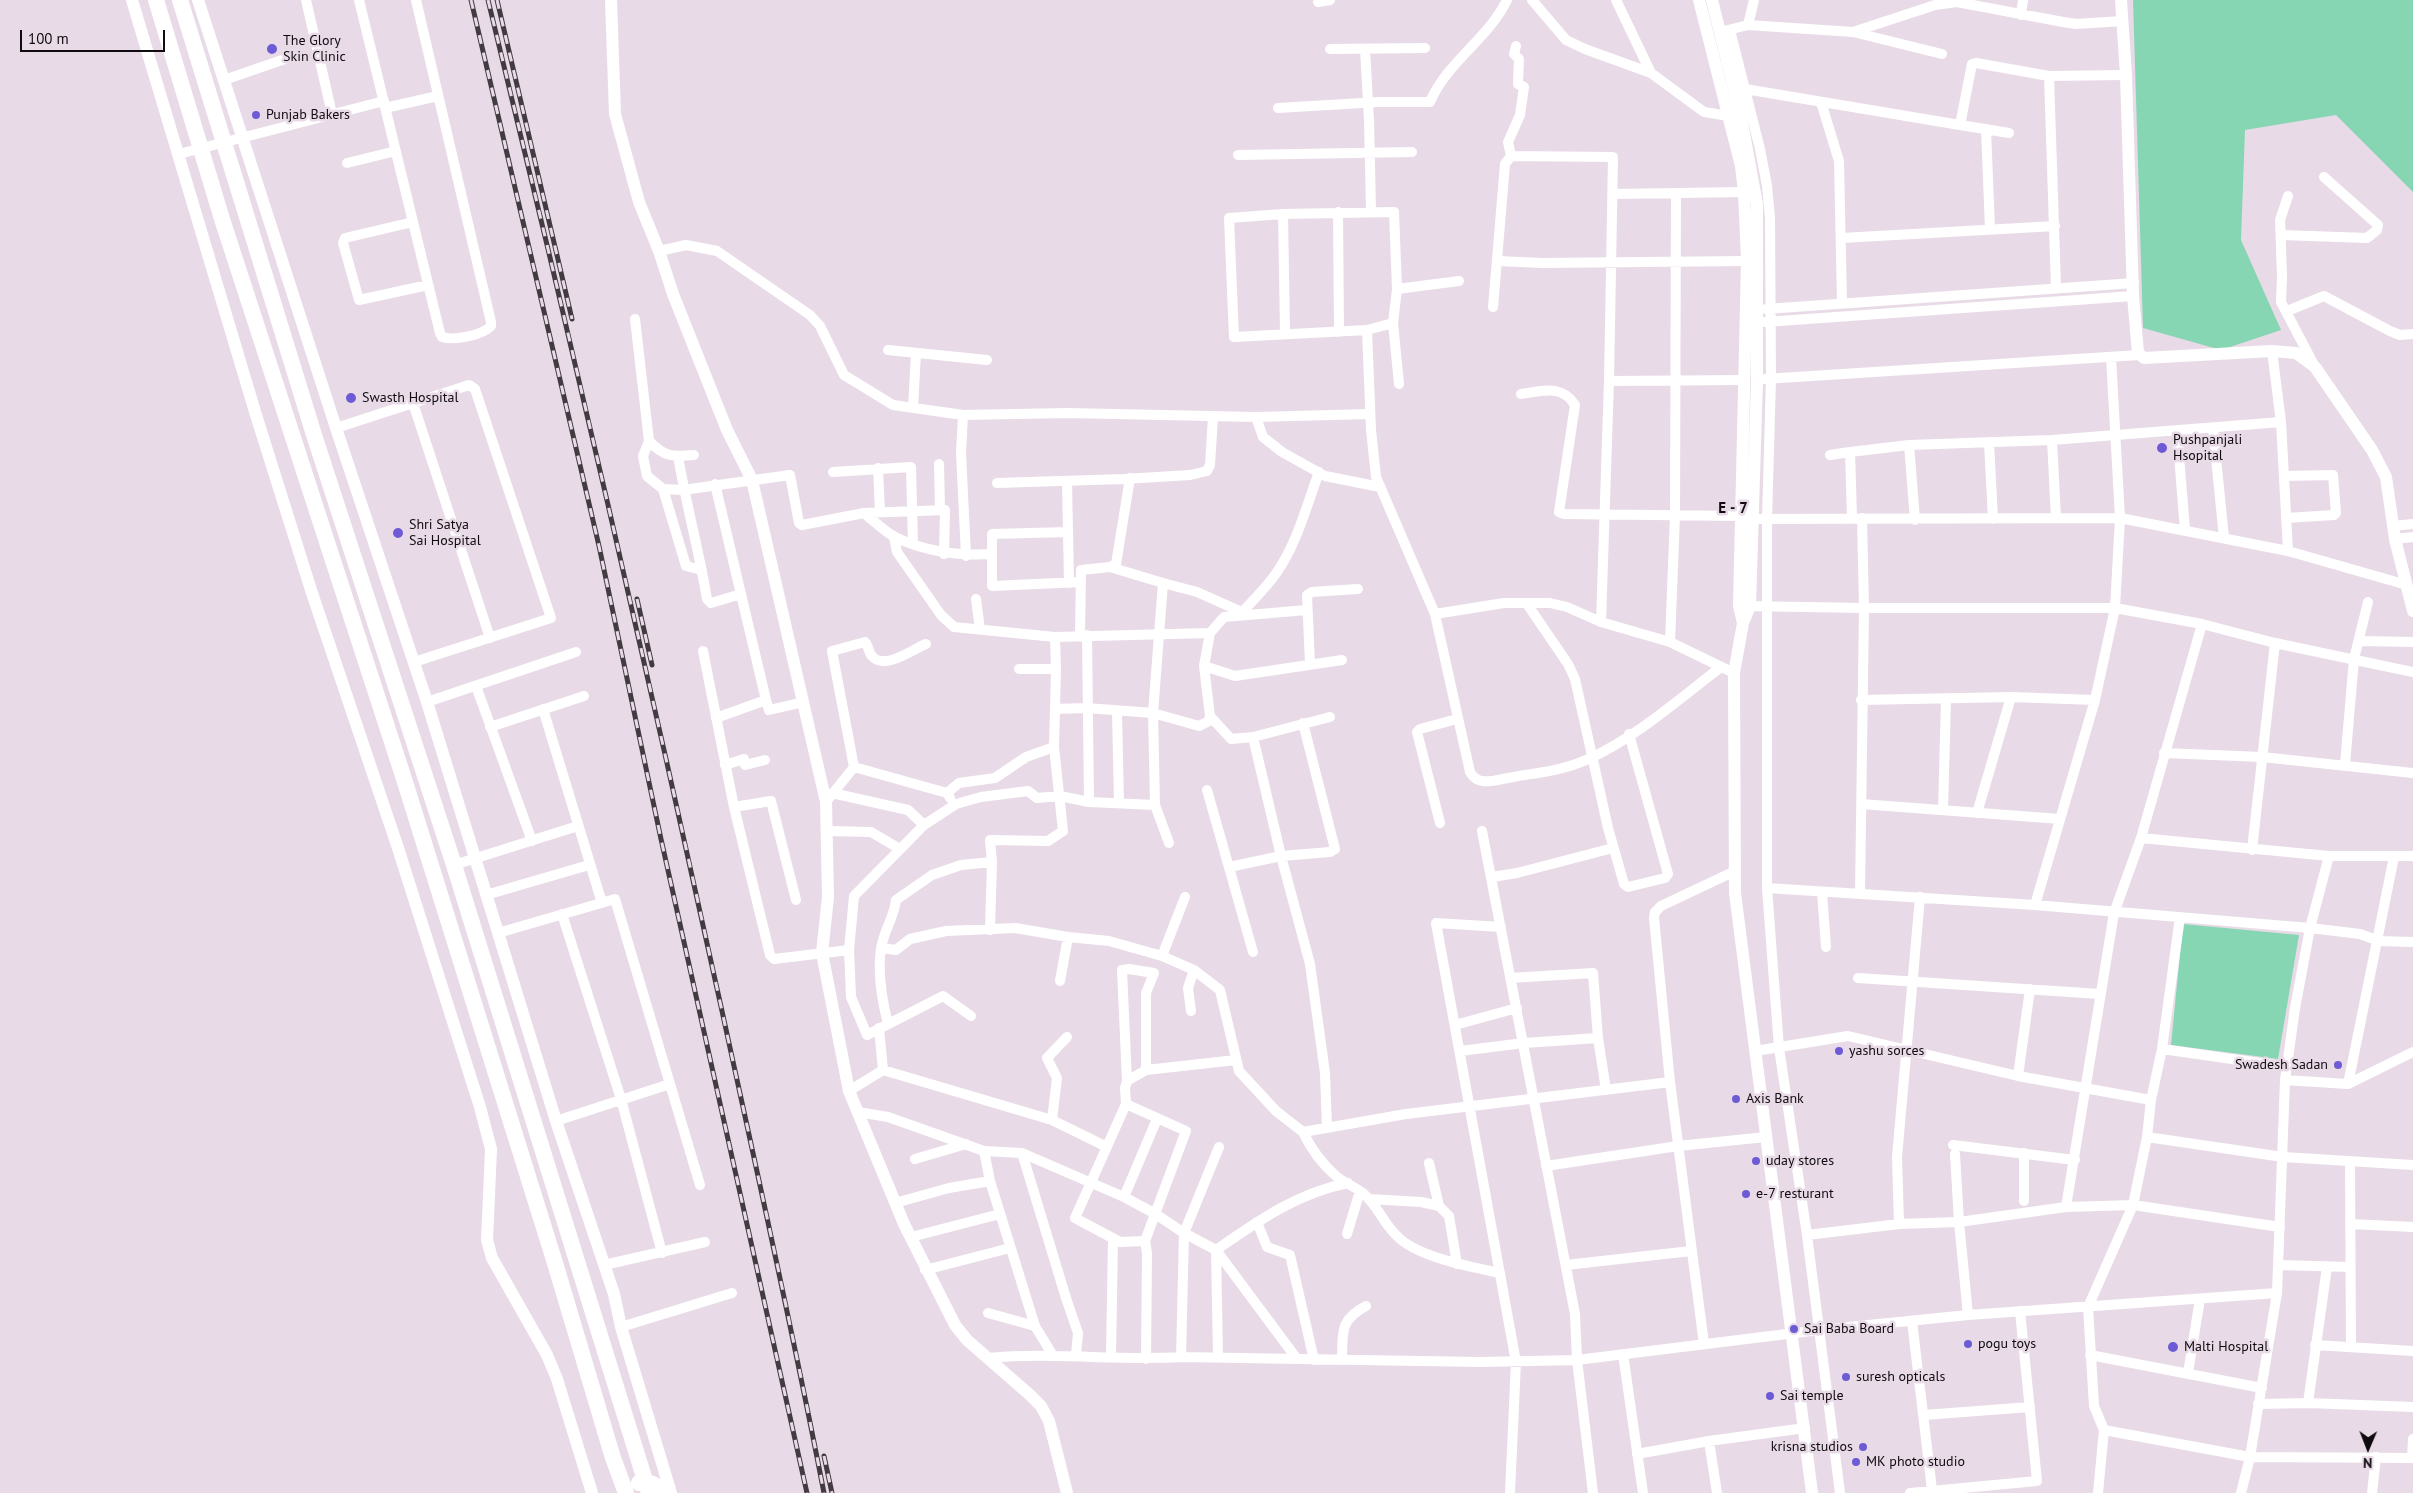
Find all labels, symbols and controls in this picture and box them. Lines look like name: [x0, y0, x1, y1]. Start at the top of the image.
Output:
scale bar: [22, 20, 168, 52]
text: 100 m: [28, 29, 69, 48]
place label: The Glory Skin Clinic: [283, 33, 346, 65]
marker: The Glory Skin Clinic: [265, 42, 279, 56]
place label: Punjab Bakers: [266, 107, 350, 123]
marker: Punjab Bakers: [250, 109, 262, 121]
place label: Swasth Hospital: [362, 390, 459, 406]
marker: Swasth Hospital: [344, 391, 358, 405]
place label: Pushpanjali Hsopital: [2173, 432, 2242, 464]
marker: Pushpanjali Hsopital: [2155, 441, 2169, 455]
district label: E - 7: [1718, 500, 1748, 518]
place label: Shri Satya Sai Hospital: [409, 517, 481, 550]
marker: Shri Satya Sai Hospital: [391, 526, 405, 540]
place label: yashu sorces: [1849, 1043, 1924, 1059]
marker: yashu sorces: [1833, 1045, 1845, 1057]
place label: Swadesh Sadan: [2235, 1057, 2328, 1073]
marker: Swadesh Sadan: [2332, 1059, 2344, 1071]
place label: Axis Bank: [1746, 1091, 1804, 1107]
marker: Axis Bank: [1730, 1093, 1742, 1105]
place label: uday stores: [1766, 1153, 1834, 1169]
marker: uday stores: [1750, 1155, 1762, 1167]
place label: e-7 resturant: [1756, 1186, 1834, 1202]
marker: e-7 resturant: [1740, 1188, 1752, 1200]
place label: Sai Baba Board: [1804, 1321, 1894, 1337]
marker: Sai Baba Board: [1788, 1323, 1800, 1335]
place label: pogu toys: [1978, 1336, 2036, 1352]
marker: pogu toys: [1962, 1338, 1974, 1350]
place label: Malti Hospital: [2184, 1339, 2268, 1355]
marker: Malti Hospital: [2166, 1340, 2180, 1354]
place label: suresh opticals: [1856, 1369, 1945, 1385]
marker: suresh opticals: [1840, 1371, 1852, 1383]
place label: Sai temple: [1780, 1388, 1844, 1404]
marker: Sai temple: [1764, 1390, 1776, 1402]
north arrow: [2343, 1423, 2393, 1473]
place label: krisna studios: [1771, 1439, 1853, 1455]
marker: krisna studios: [1857, 1441, 1869, 1453]
place label: MK photo studio: [1866, 1454, 1965, 1470]
text: N: [2363, 1454, 2373, 1472]
marker: MK photo studio: [1850, 1456, 1862, 1468]

